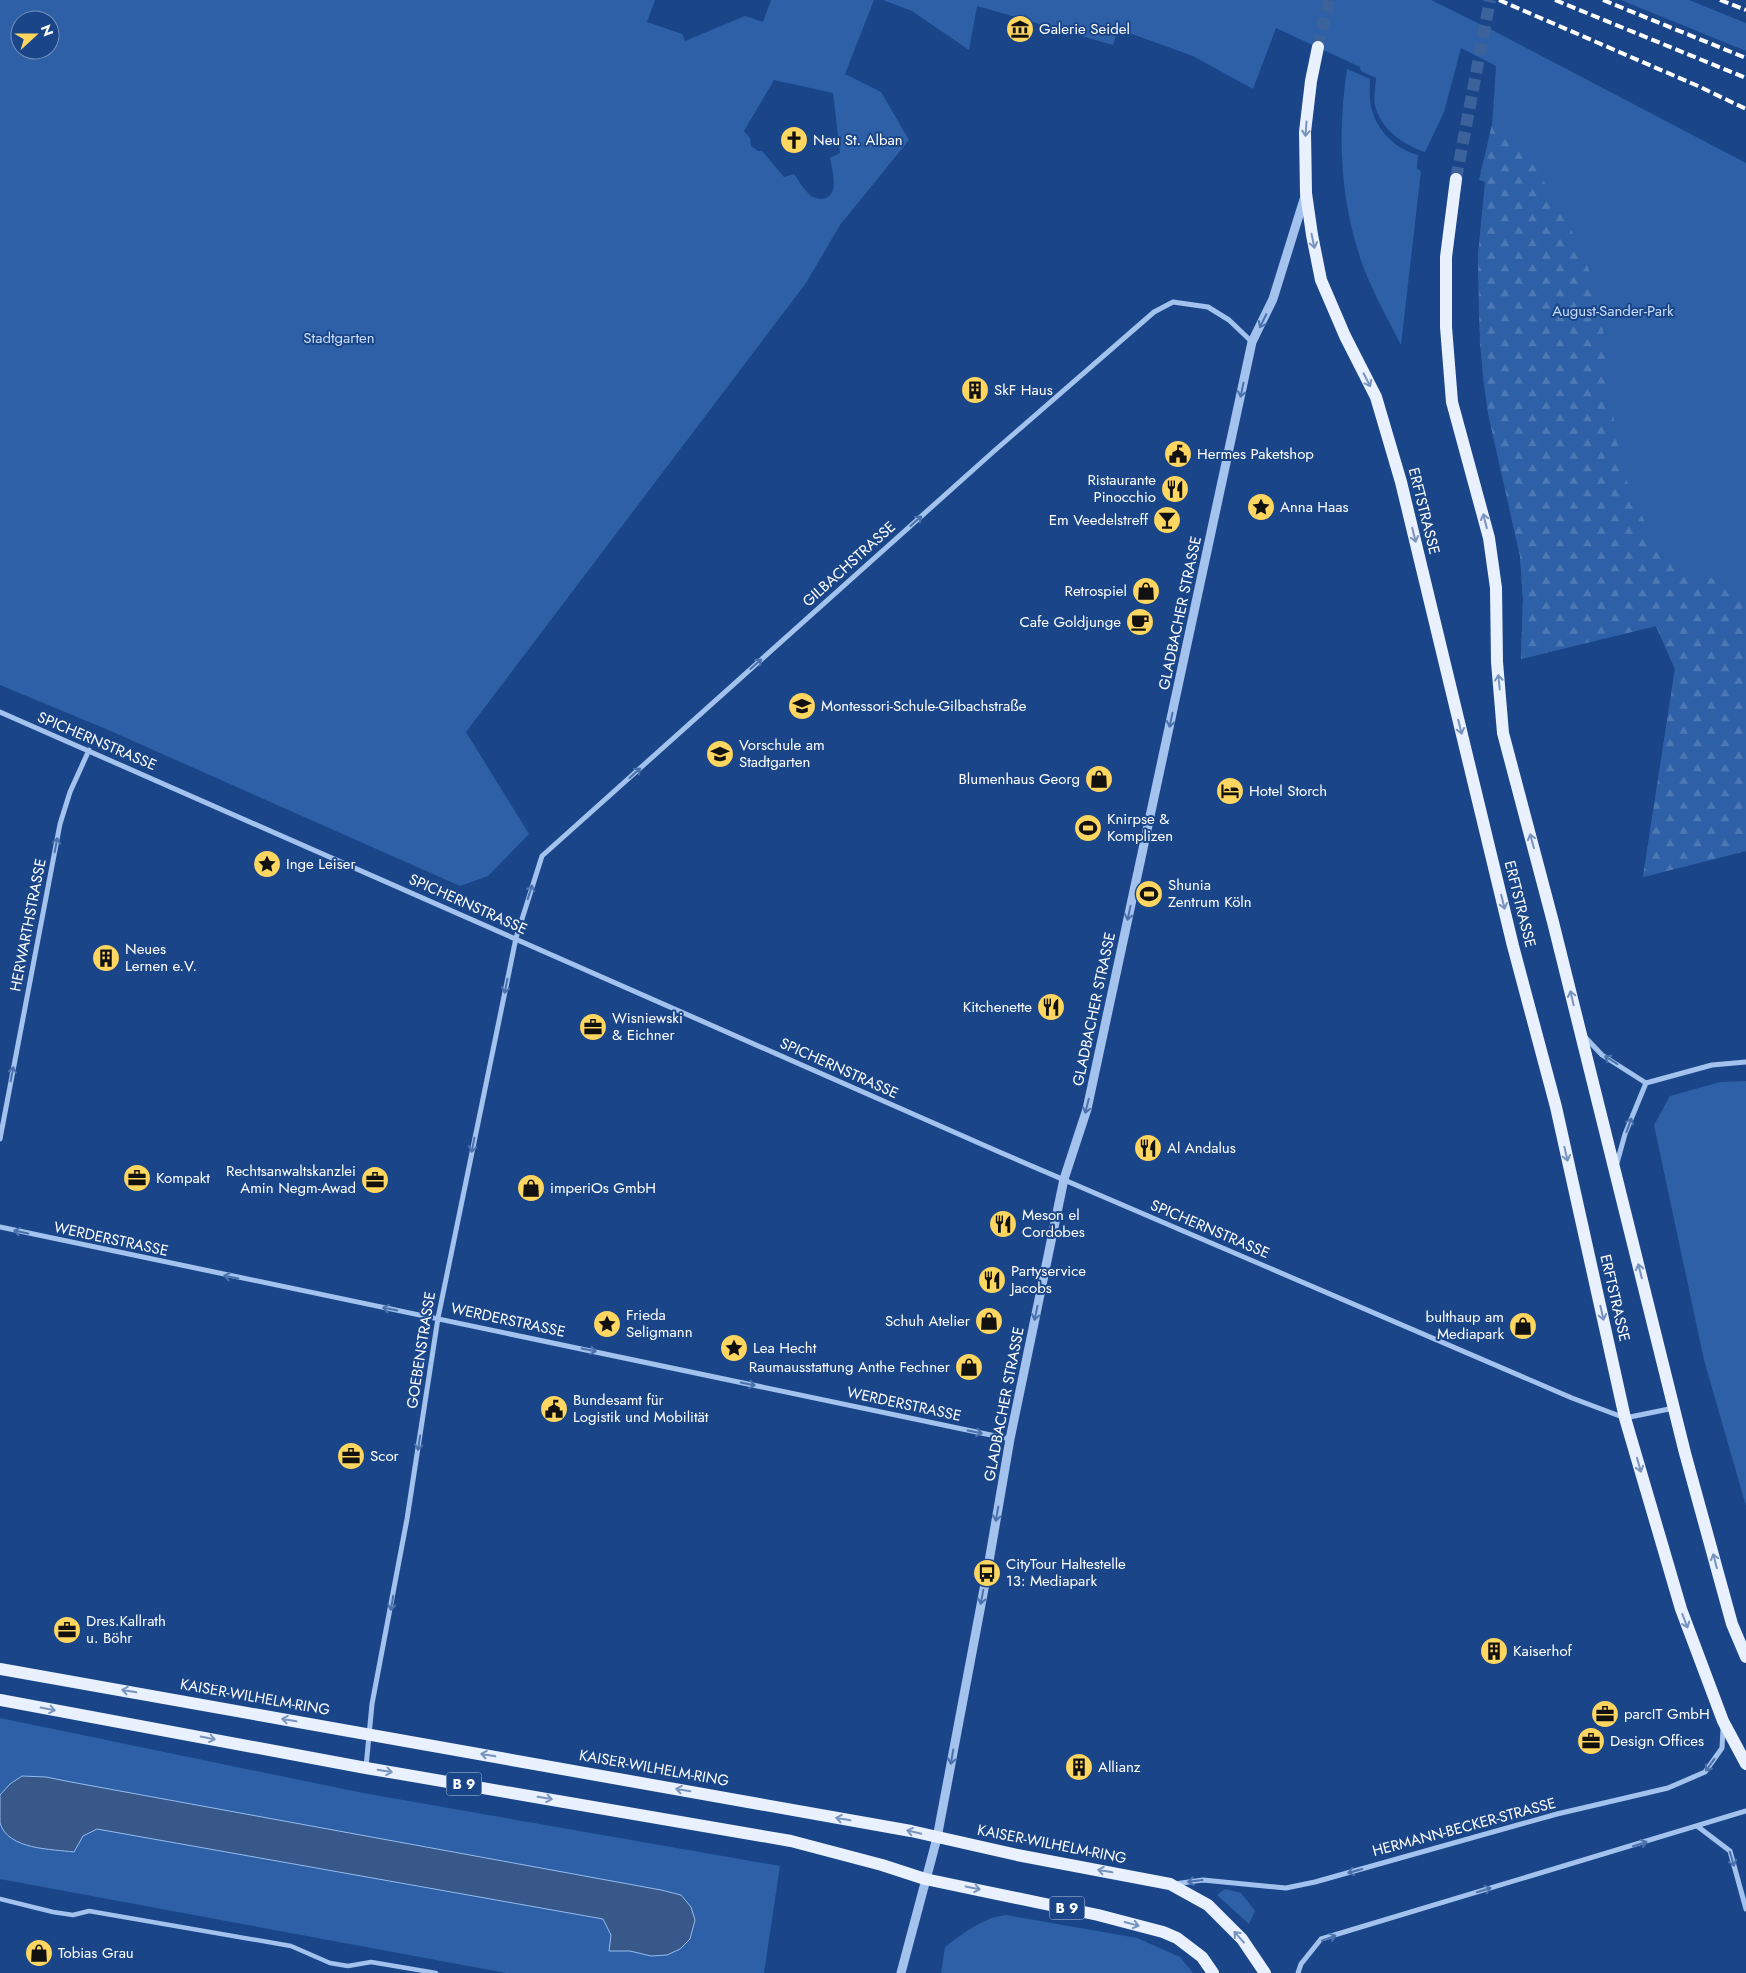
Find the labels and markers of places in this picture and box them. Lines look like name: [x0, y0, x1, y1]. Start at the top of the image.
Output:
museum icon: Galerie Seidel: [1005, 14, 1035, 44]
place label: Galerie Seidel: [1039, 18, 1130, 40]
church icon: Neu St. Alban: [779, 125, 809, 155]
place label: Neu St. Alban: [813, 129, 903, 151]
building icon: SkF Haus: [960, 375, 990, 405]
place label: SkF Haus: [994, 379, 1053, 401]
public building icon: Hermes Paketshop: [1163, 439, 1193, 469]
place label: Hermes Paketshop: [1197, 443, 1314, 465]
place label: Ristaurante Pinocchio: [1087, 469, 1156, 508]
restaurant icon: Ristaurante Pinocchio: [1160, 474, 1190, 504]
place icon: Anna Haas: [1246, 492, 1276, 522]
place label: Anna Haas: [1280, 496, 1349, 518]
bar icon: Em Veedelstreff: [1152, 505, 1182, 535]
place label: Em Veedelstreff: [1049, 509, 1149, 531]
shop icon: Retrospiel: [1131, 576, 1161, 606]
place label: Retrospiel: [1064, 580, 1127, 602]
cafe icon: Cafe Goldjunge: [1125, 607, 1155, 637]
place label: Cafe Goldjunge: [1019, 611, 1121, 633]
school or university icon: Montessori-Schule-Gilbachstraße: [787, 691, 817, 721]
place label: Montessori-Schule-Gilbachstraße: [821, 695, 1027, 717]
place label: Vorschule am Stadtgarten: [739, 734, 825, 773]
school or university icon: Vorschule am Stadtgarten: [705, 739, 735, 769]
shop icon: Blumenhaus Georg: [1084, 764, 1114, 794]
place label: Blumenhaus Georg: [958, 768, 1080, 790]
hotel icon: Hotel Storch: [1215, 776, 1245, 806]
place label: Hotel Storch: [1249, 780, 1327, 802]
place label: Knirpse & Komplizen: [1107, 808, 1173, 847]
sports icon: Knirpse & Komplizen: [1073, 813, 1103, 843]
place icon: Inge Leiser: [252, 849, 282, 879]
place label: Inge Leiser: [286, 853, 356, 875]
place label: Shunia Zentrum Köln: [1168, 874, 1252, 913]
sports icon: Shunia Zentrum Köln: [1134, 879, 1164, 909]
place label: Neues Lernen e.V.: [125, 938, 197, 977]
building icon: Neues Lernen e.V.: [91, 943, 121, 973]
restaurant icon: Kitchenette: [1036, 992, 1066, 1022]
place label: Kitchenette: [963, 996, 1032, 1018]
place label: Wisniewski & Eichner: [612, 1007, 683, 1046]
office icon: Wisniewski & Eichner: [578, 1012, 608, 1042]
restaurant icon: Al Andalus: [1133, 1133, 1163, 1163]
place label: Al Andalus: [1167, 1137, 1236, 1159]
place label: Rechtsanwaltskanzlei Amin Negm-Awad: [226, 1160, 356, 1199]
office icon: Kompakt: [122, 1163, 152, 1193]
office icon: Rechtsanwaltskanzlei Amin Negm-Awad: [360, 1165, 390, 1195]
place label: Kompakt: [156, 1167, 210, 1189]
shop icon: imperiOs GmbH: [516, 1173, 546, 1203]
place label: imperiOs GmbH: [550, 1177, 656, 1199]
place label: Meson el Cordobes: [1022, 1204, 1085, 1243]
restaurant icon: Meson el Cordobes: [988, 1209, 1018, 1239]
place label: Partyservice Jacobs: [1009, 1260, 1086, 1299]
restaurant icon: Partyservice Jacobs: [977, 1265, 1007, 1295]
place label: Frieda Seligmann: [626, 1304, 693, 1343]
shop icon: Schuh Atelier: [974, 1306, 1004, 1336]
place label: bulthaup am Mediapark: [1426, 1306, 1504, 1345]
place icon: Frieda Seligmann: [592, 1309, 622, 1339]
place label: Schuh Atelier: [885, 1310, 971, 1332]
shop icon: bulthaup am Mediapark: [1508, 1311, 1538, 1341]
place icon: Lea Hecht: [719, 1333, 749, 1363]
place label: Lea Hecht: [753, 1337, 817, 1359]
shop icon: Raumausstattung Anthe Fechner: [954, 1352, 984, 1382]
place label: Raumausstattung Anthe Fechner: [749, 1356, 951, 1378]
place label: Bundesamt für Logistik und Mobilität: [573, 1389, 709, 1428]
public building icon: Bundesamt für Logistik und Mobilität: [539, 1394, 569, 1424]
office icon: Scor: [336, 1441, 366, 1471]
place label: Scor: [370, 1445, 400, 1467]
place label: CityTour Haltestelle 13: Mediapark: [1006, 1553, 1126, 1592]
bus stop icon: CityTour Haltestelle 13: Mediapark: [972, 1558, 1002, 1588]
place label: Dres.Kallrath u. Böhr: [86, 1610, 166, 1649]
office icon: Dres.Kallrath u. Böhr: [52, 1615, 82, 1645]
building icon: Kaiserhof: [1479, 1636, 1509, 1666]
place label: Kaiserhof: [1513, 1640, 1573, 1662]
office icon: parcIT GmbH: [1590, 1699, 1620, 1729]
place label: parcIT GmbH: [1624, 1703, 1710, 1725]
office icon: Design Offices: [1576, 1726, 1606, 1756]
place label: Design Offices: [1610, 1730, 1704, 1752]
building icon: Allianz: [1064, 1752, 1094, 1782]
place label: Allianz: [1098, 1756, 1141, 1778]
shop icon: Tobias Grau: [24, 1938, 54, 1968]
place label: Tobias Grau: [58, 1942, 134, 1964]

